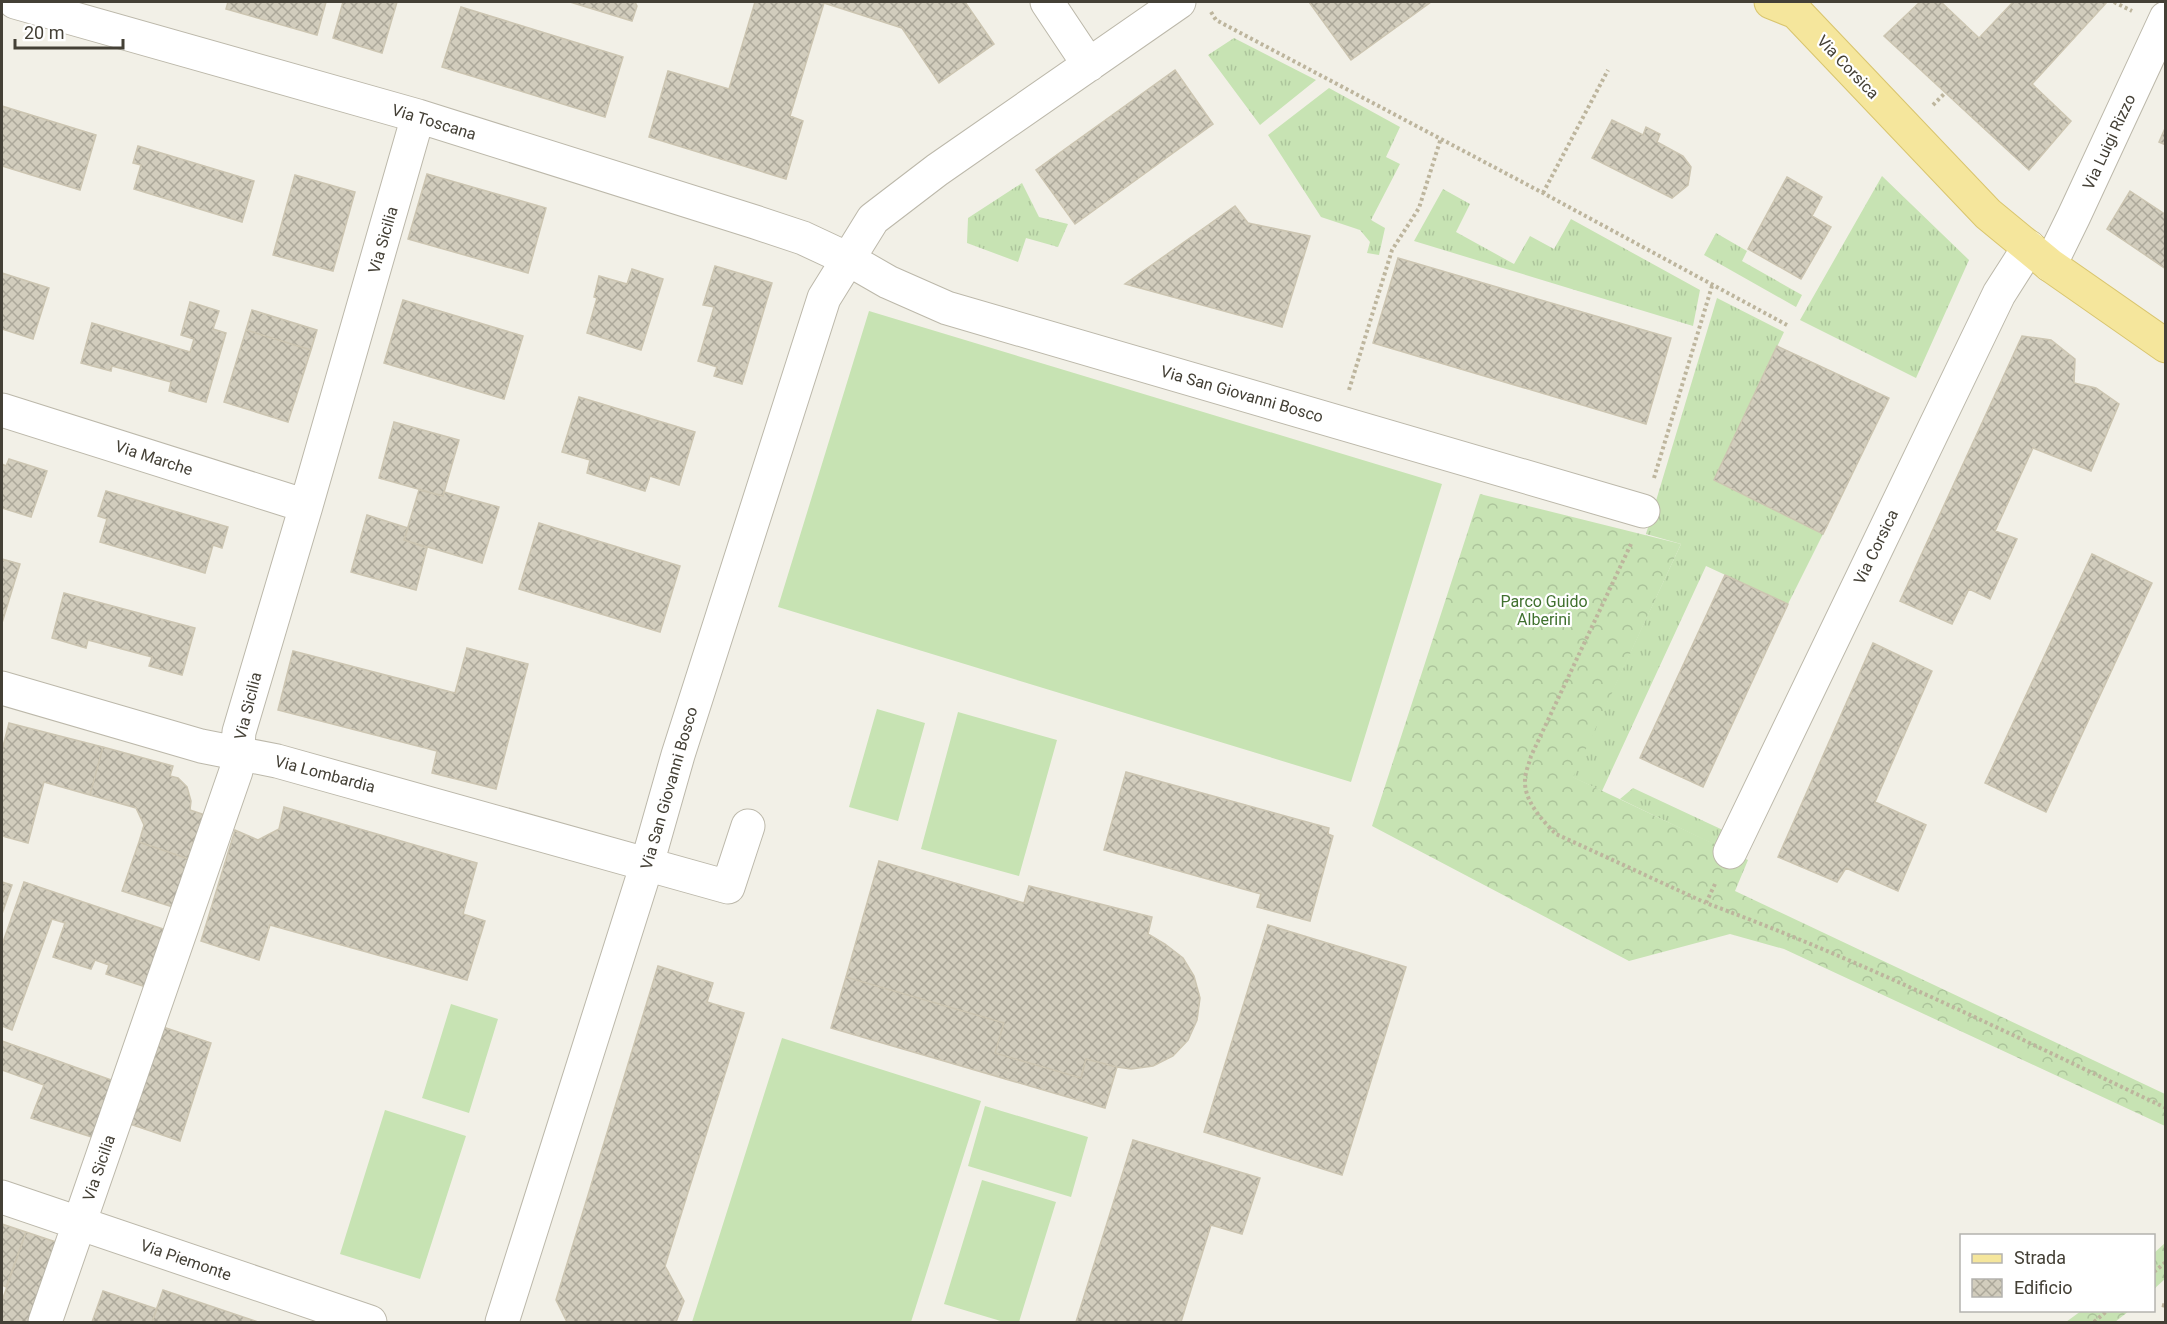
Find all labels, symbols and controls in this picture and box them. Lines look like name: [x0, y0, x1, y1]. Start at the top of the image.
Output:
scale bar: [15, 12, 123, 50]
text: 20 m: [24, 22, 64, 43]
street label: Via Corsica: [1813, 31, 1883, 103]
street label: Via Luigi Rizzo: [2079, 91, 2139, 193]
street label: Via Toscana: [390, 100, 478, 144]
street label: Via Sicilia: [364, 204, 402, 276]
street label: Via San Giovanni Bosco: [1159, 362, 1325, 426]
street label: Via Marche: [113, 437, 195, 479]
street label: Via Corsica: [1850, 506, 1902, 588]
park label: Parco Guido Alberini: [1500, 592, 1588, 629]
street label: Via Sicilia: [230, 670, 266, 742]
street label: Via San Giovanni Bosco: [637, 705, 701, 871]
street label: Via Lombardia: [273, 751, 377, 797]
street label: Via Sicilia: [79, 1132, 119, 1204]
legend: [1960, 1234, 2155, 1312]
street label: Via Piemonte: [138, 1236, 234, 1284]
text: Strada: [2014, 1247, 2066, 1268]
text: Edificio: [2014, 1277, 2073, 1298]

